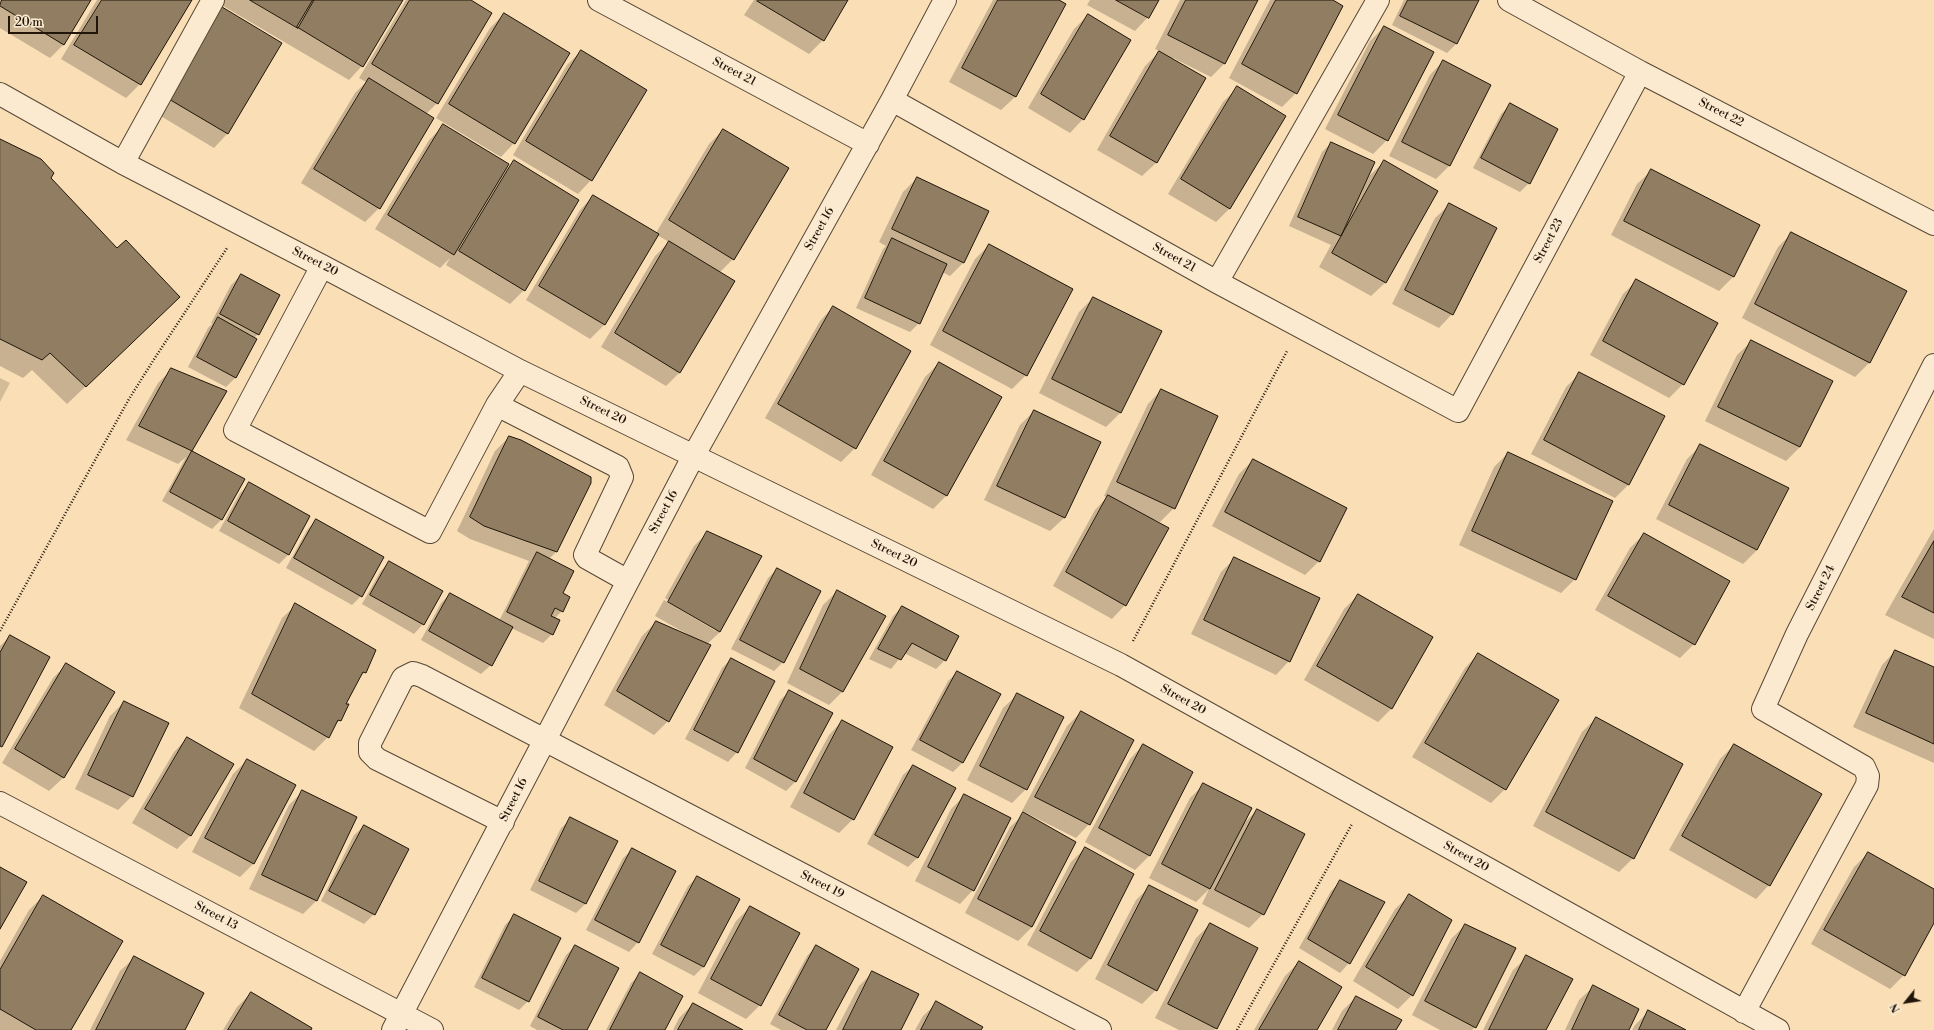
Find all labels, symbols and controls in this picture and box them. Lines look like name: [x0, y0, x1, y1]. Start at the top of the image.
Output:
scale bar: [10, 8, 100, 34]
text: 20 m: [15, 15, 43, 30]
street label: Street 21: [710, 55, 758, 89]
street label: Street 22: [1696, 96, 1746, 130]
street label: Street 16: [802, 205, 838, 253]
street label: Street 23: [1531, 216, 1567, 266]
street label: Street 21: [1150, 240, 1198, 276]
street label: Street 20: [290, 244, 340, 280]
street label: Street 20: [577, 394, 629, 428]
street label: Street 16: [647, 488, 681, 536]
street label: Street 20: [868, 537, 920, 571]
street label: Street 24: [1803, 563, 1839, 613]
street label: Street 20: [1158, 682, 1208, 718]
street label: Street 16: [497, 776, 531, 824]
street label: Street 20: [1441, 839, 1491, 875]
street label: Street 19: [798, 868, 846, 902]
street label: Street 13: [192, 899, 240, 933]
north arrow: [1886, 982, 1926, 1022]
text: N: [1887, 1001, 1904, 1015]

